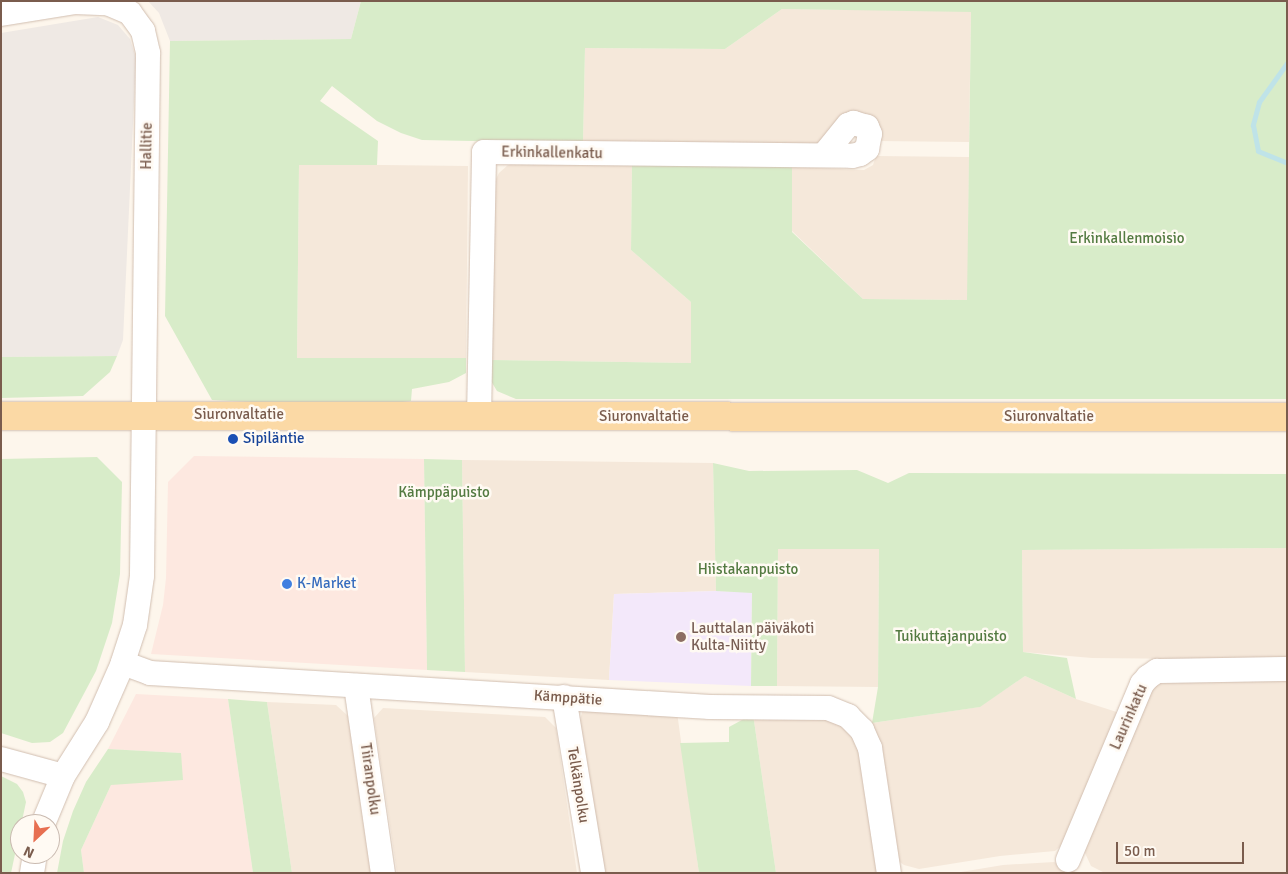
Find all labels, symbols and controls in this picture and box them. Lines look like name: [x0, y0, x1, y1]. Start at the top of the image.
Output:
street label: Hallitie: [138, 122, 156, 170]
street label: Erkinkallenkatu: [501, 143, 603, 163]
park label: Erkinkallenmoisio: [1069, 230, 1185, 248]
street label: Siuronvaltatie: [194, 406, 284, 424]
street label: Siuronvaltatie: [599, 408, 689, 426]
street label: Siuronvaltatie: [1004, 408, 1094, 426]
place label: Sipiläntie: [243, 430, 305, 448]
marker: Sipiläntie: [227, 433, 239, 445]
park label: Kämppäpuisto: [398, 484, 490, 502]
park label: Hiistakanpuisto: [698, 561, 798, 579]
place label: K-Market: [297, 575, 356, 593]
marker: K-Market: [281, 578, 293, 590]
place label: Lauttalan päiväkoti Kulta-Niitty: [691, 619, 814, 654]
park label: Tuikuttajanpuisto: [895, 628, 1007, 646]
marker: Lauttalan päiväkoti Kulta-Niitty: [675, 631, 687, 643]
street label: Laurinkatu: [1107, 681, 1151, 753]
street label: Kämppätie: [533, 687, 603, 709]
street label: Tiiranpolku: [356, 742, 384, 816]
street label: Telkänpolku: [563, 746, 593, 824]
north arrow: [10, 814, 60, 864]
scale bar: [1118, 832, 1246, 864]
text: N: [21, 842, 37, 862]
text: 50 m: [1124, 842, 1155, 860]

